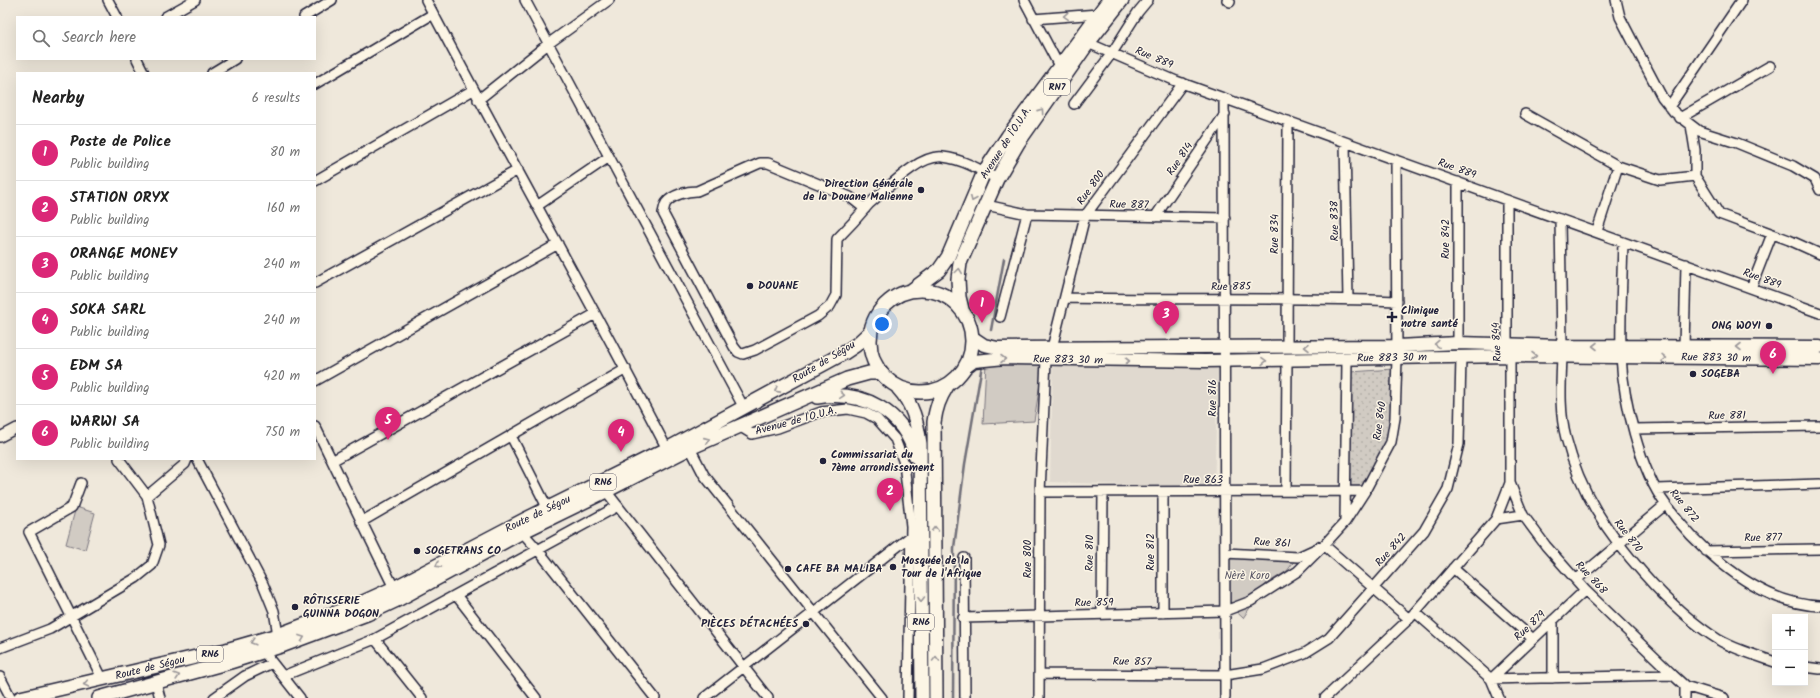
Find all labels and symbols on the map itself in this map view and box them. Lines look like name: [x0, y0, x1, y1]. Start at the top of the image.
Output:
one-way arrow: [1063, 12, 1069, 21]
street label: Rue 889: [1132, 42, 1176, 74]
road number: RN7: [1044, 79, 1070, 95]
street label: Avenue de l'O.U.A.: [976, 103, 1036, 183]
one-way arrow: [1036, 108, 1043, 115]
street label: Rue 814: [1162, 139, 1198, 179]
street label: Rue 889: [1435, 154, 1479, 184]
street label: Rue 800: [1072, 167, 1110, 209]
place label: Direction Générale de la Douane Malienne: [803, 175, 914, 206]
marker: Direction Générale de la Douane Malienne: [916, 185, 926, 195]
one-way arrow: [970, 194, 978, 202]
street label: Rue 887: [1109, 196, 1150, 214]
street label: Rue 838: [1326, 200, 1344, 241]
street label: Rue 834: [1266, 214, 1284, 254]
street label: Rue 842: [1437, 219, 1455, 259]
street label: Rue 889: [1740, 264, 1784, 294]
one-way arrow: [954, 268, 963, 274]
place label: DOUANE: [758, 277, 800, 295]
street label: Rue 885: [1211, 278, 1252, 296]
marker: DOUANE: [745, 281, 755, 291]
pin: 1: [969, 290, 995, 323]
pin: 3: [1153, 301, 1179, 334]
place label: Clinique notre santé: [1401, 302, 1458, 333]
marker: Clinique notre santé: [1386, 311, 1398, 323]
your location: [872, 314, 892, 334]
place label: ONG WOYI: [1711, 317, 1762, 335]
marker: ONG WOYI: [1764, 321, 1774, 331]
street label: Rue 844: [1487, 322, 1507, 362]
street label: Route de Ségou: [789, 336, 860, 388]
one-way arrow: [1434, 340, 1440, 349]
pin: 6: [1760, 341, 1786, 374]
one-way arrow: [1592, 342, 1598, 350]
one-way arrow: [1304, 343, 1310, 351]
one-way arrow: [1736, 343, 1742, 351]
street label: Rue 883 30 m: [1357, 348, 1427, 368]
street label: Rue 883 30 m: [1681, 348, 1751, 368]
street label: Rue 883 30 m: [1033, 350, 1103, 370]
one-way arrow: [1531, 352, 1537, 360]
one-way arrow: [1661, 354, 1667, 362]
one-way arrow: [1000, 355, 1006, 363]
one-way arrow: [1124, 357, 1130, 365]
one-way arrow: [1261, 357, 1267, 365]
place label: SOGEBA: [1701, 365, 1740, 383]
marker: SOGEBA: [1688, 369, 1698, 379]
street label: Rue 816: [1204, 379, 1222, 417]
one-way arrow: [774, 385, 781, 392]
one-way arrow: [839, 391, 845, 400]
street label: Rue 840: [1368, 400, 1392, 442]
street label: Avenue de l'O.U.A.: [753, 401, 839, 441]
pin: 5: [375, 407, 401, 440]
street label: Rue 881: [1708, 407, 1746, 425]
pin: 4: [608, 419, 634, 452]
one-way arrow: [703, 437, 711, 445]
place label: Commissariat du 7ème arrondissement: [831, 446, 935, 477]
marker: Commissariat du 7ème arrondissement: [818, 456, 828, 466]
street label: Rue 863: [1183, 471, 1223, 489]
road number: RN6: [590, 474, 616, 490]
pin: 2: [877, 478, 903, 511]
street label: Rue 872: [1665, 485, 1703, 527]
street label: Route de Ségou: [502, 490, 575, 538]
street label: Rue 870: [1609, 515, 1647, 557]
one-way arrow: [931, 526, 939, 532]
street label: Rue 842: [1371, 529, 1411, 571]
street label: Rue 877: [1744, 529, 1783, 547]
street label: Rue 812: [1142, 533, 1160, 571]
street label: Rue 861: [1253, 533, 1291, 553]
street label: Rue 810: [1081, 534, 1099, 571]
street label: Rue 800: [1019, 539, 1037, 578]
place label: SOGETRANS CO: [425, 542, 501, 560]
marker: SOGETRANS CO: [412, 546, 422, 556]
place label: Mosquée de la Tour de l'Afrique: [901, 552, 982, 583]
street label: Rue 868: [1571, 557, 1612, 599]
place label: CAFE BA MALIBA: [796, 560, 883, 578]
one-way arrow: [435, 561, 442, 568]
marker: Mosquée de la Tour de l'Afrique: [888, 562, 898, 572]
marker: CAFE BA MALIBA: [783, 564, 793, 574]
park label: Nèrè Koro: [1224, 567, 1270, 585]
place label: RÔTISSERIE GUINNA DOGON: [303, 592, 379, 623]
street label: Rue 859: [1074, 594, 1114, 612]
one-way arrow: [917, 596, 925, 602]
marker: RÔTISSERIE GUINNA DOGON: [290, 602, 300, 612]
street label: Rue 879: [1510, 606, 1551, 646]
road number: RN6: [908, 614, 934, 630]
place label: PIÈCES DÉTACHÉES: [701, 615, 799, 633]
marker: PIÈCES DÉTACHÉES: [801, 619, 811, 629]
one-way arrow: [298, 635, 305, 643]
one-way arrow: [250, 638, 256, 646]
road number: RN6: [197, 646, 223, 662]
street label: Route de Ségou: [113, 650, 187, 685]
street label: Rue 857: [1113, 653, 1152, 671]
one-way arrow: [932, 656, 940, 662]
one-way arrow: [174, 672, 181, 681]
one-way arrow: [83, 679, 89, 687]

